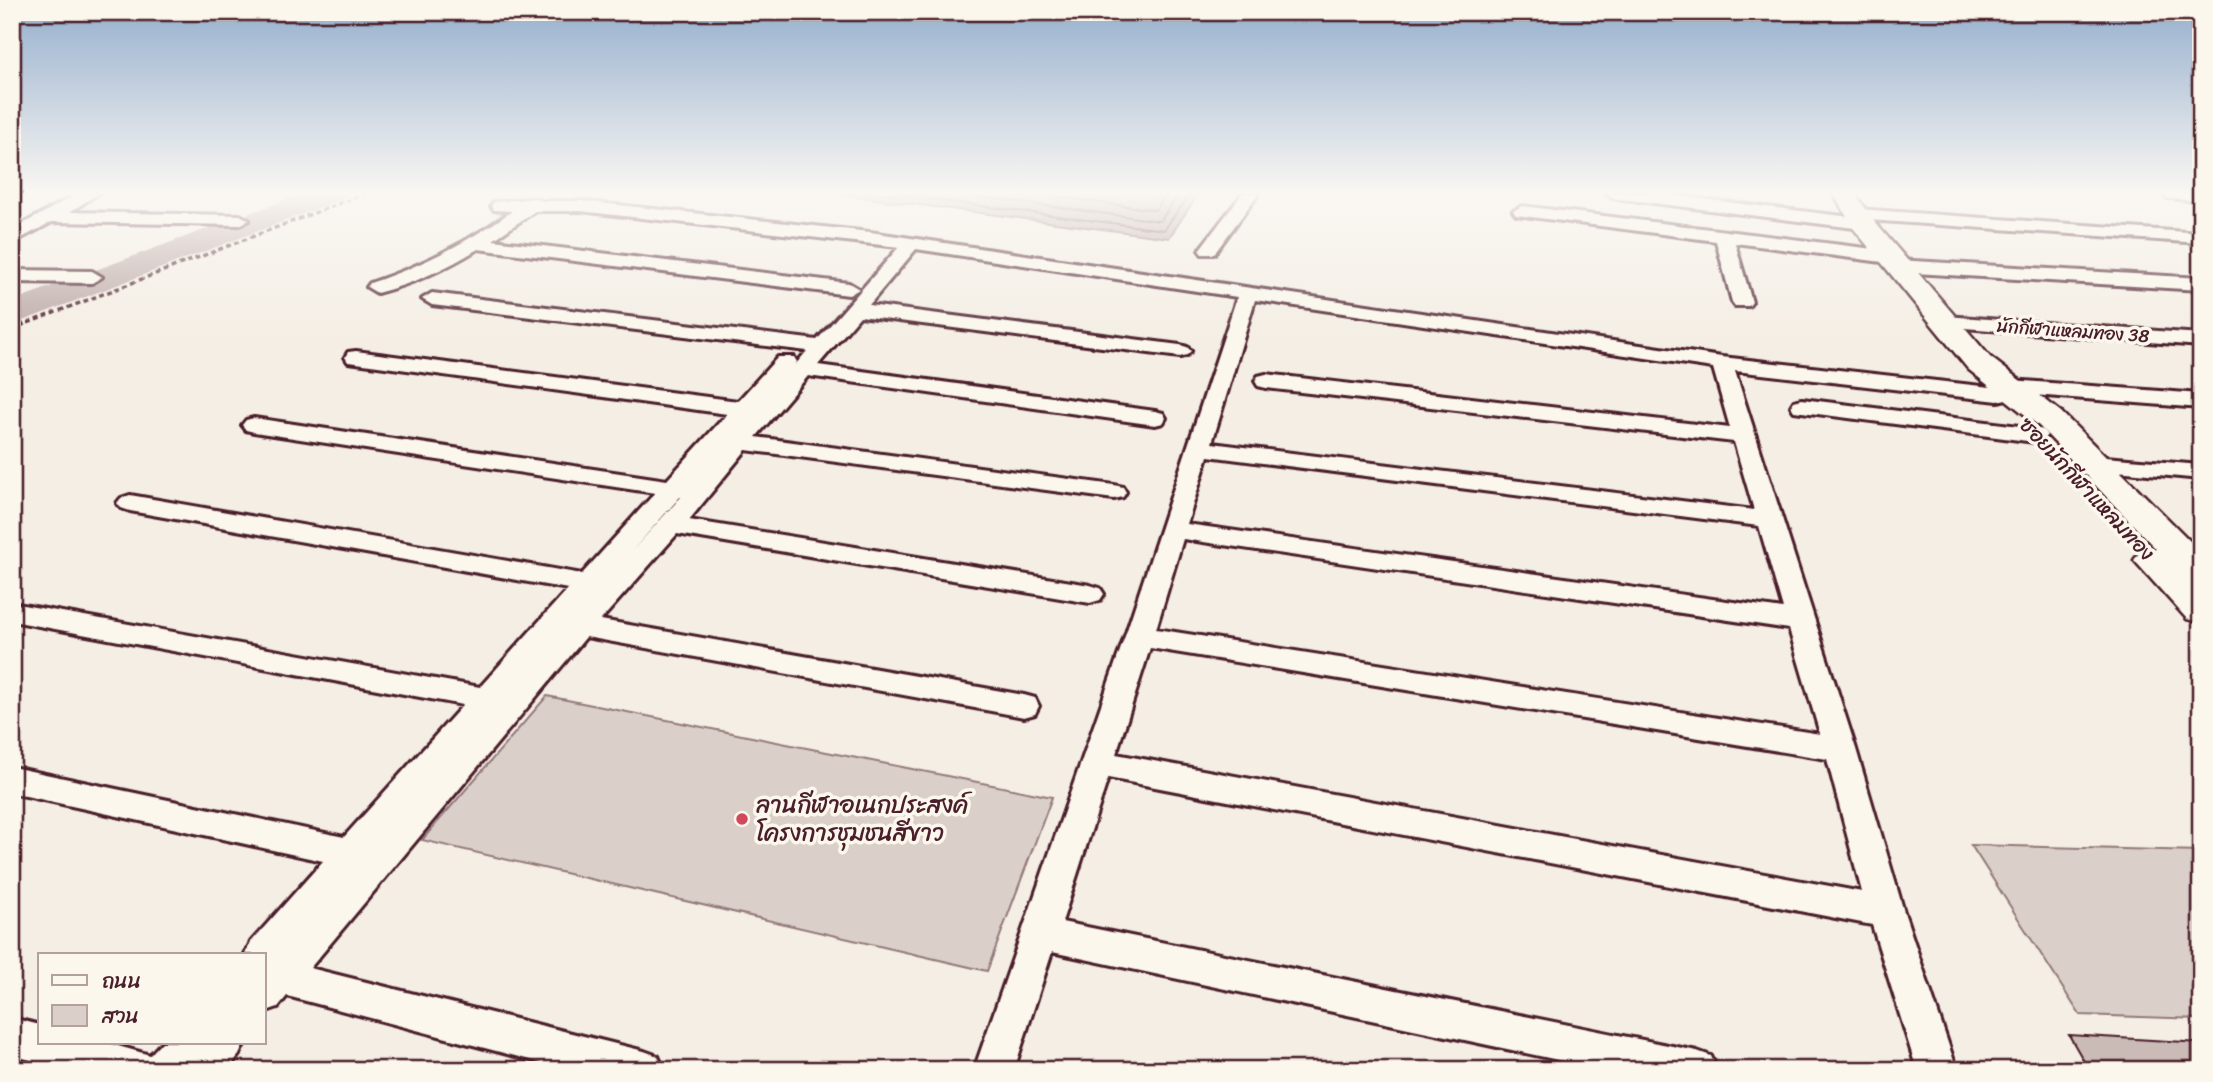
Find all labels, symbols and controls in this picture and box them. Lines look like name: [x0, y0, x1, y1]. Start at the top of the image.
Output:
street label: นักกีฬาแหลมทอง 38: [1996, 310, 2150, 352]
street label: ซอยนักกีฬาแหลมทอง: [2010, 408, 2165, 570]
place label: ลานกีฬาอเนกประสงค์ โครงการชุมชนสีขาว: [756, 784, 973, 854]
marker: ลานกีฬาอเนกประสงค์ โครงการชุมชนสีขาว: [734, 811, 750, 827]
legend: [38, 953, 266, 1044]
text: ถนน: [102, 962, 141, 1000]
text: สวน: [101, 997, 139, 1035]

